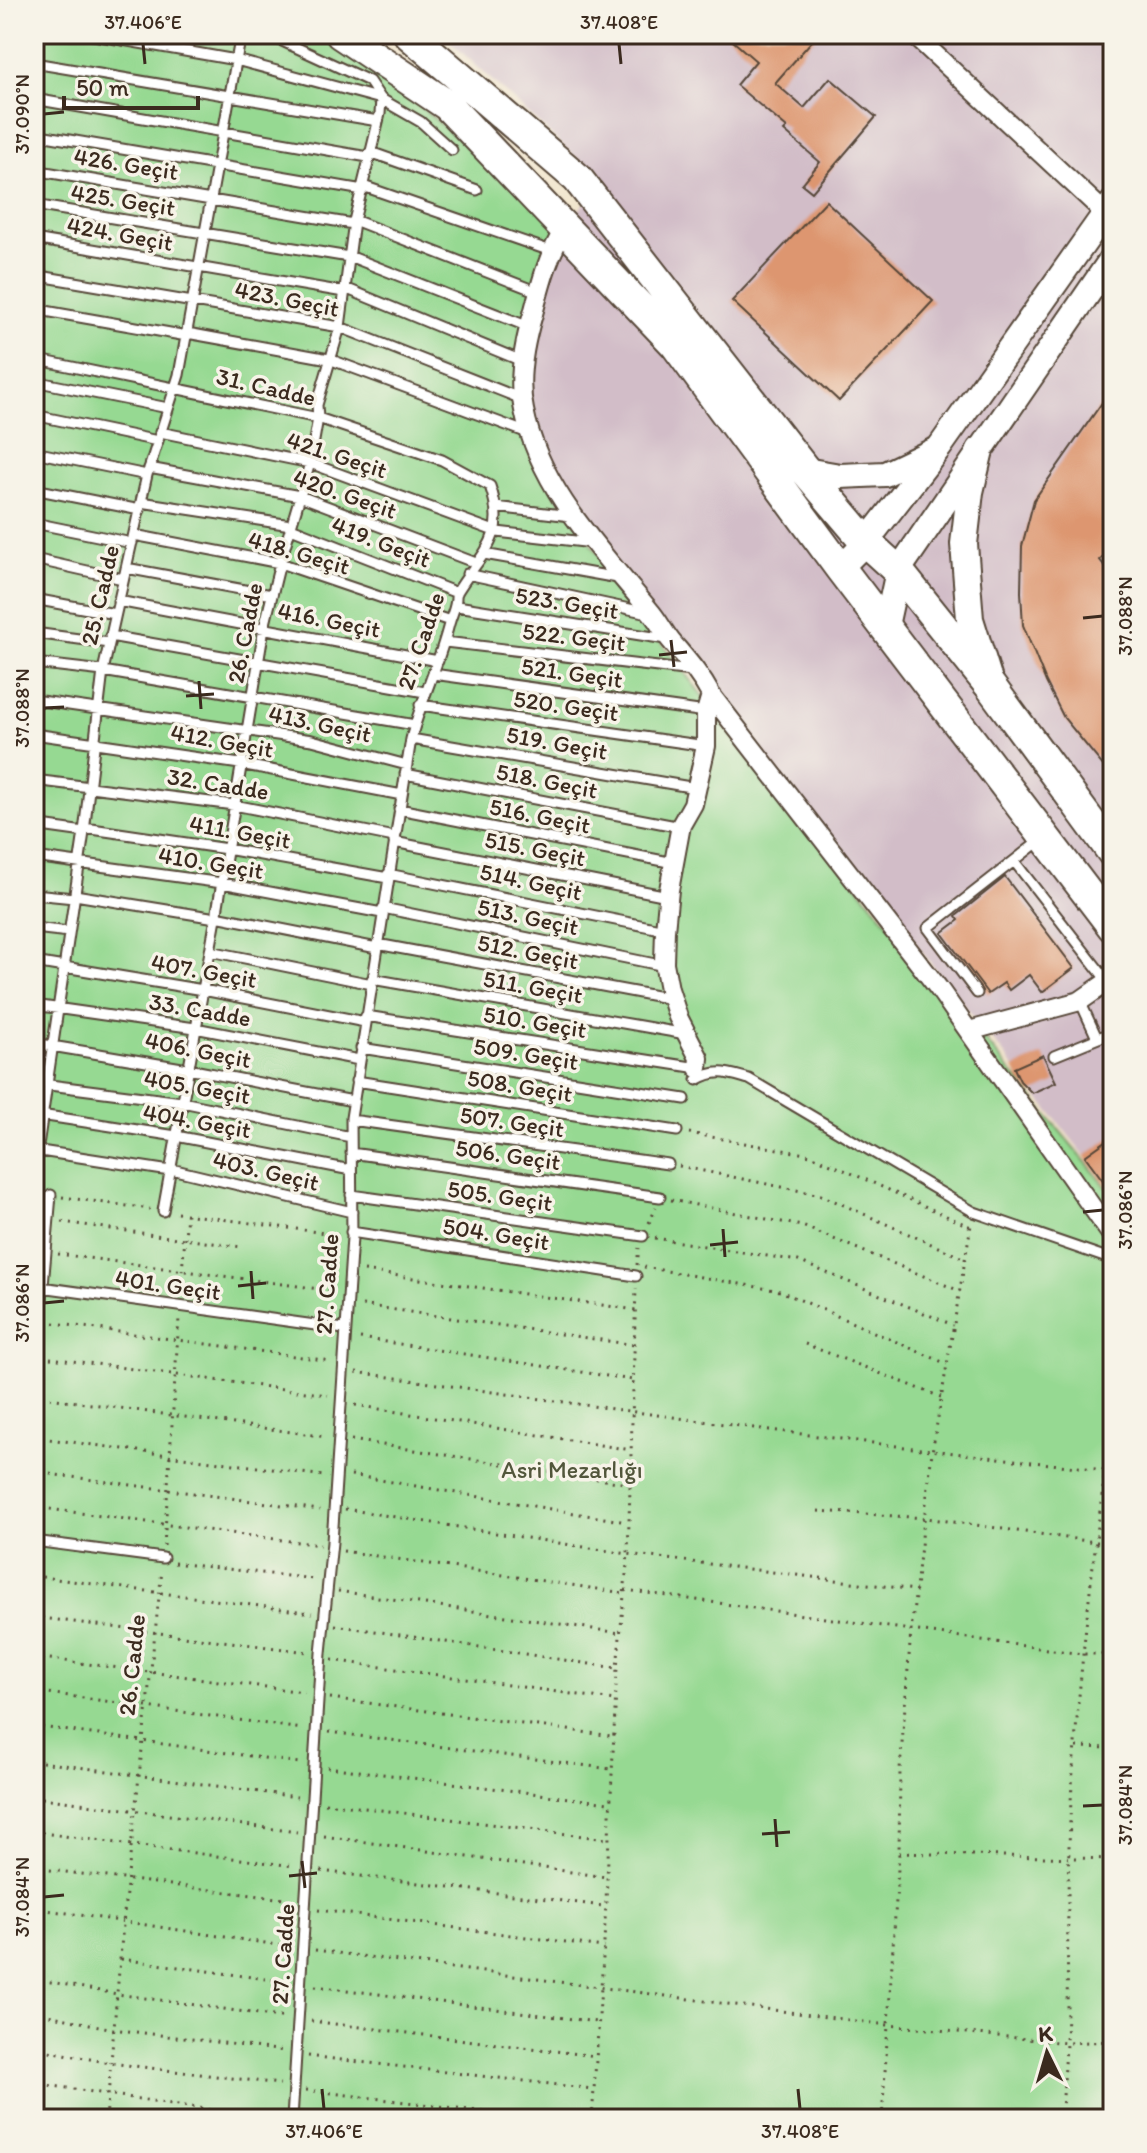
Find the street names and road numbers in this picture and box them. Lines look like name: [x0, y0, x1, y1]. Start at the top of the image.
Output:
street label: 426. Geçit: [72, 141, 180, 186]
street label: 425. Geçit: [69, 177, 177, 222]
street label: 424. Geçit: [65, 210, 175, 257]
street label: 423. Geçit: [232, 274, 342, 323]
street label: 31. Cadde: [214, 361, 319, 412]
street label: 421. Geçit: [283, 425, 391, 484]
street label: 420. Geçit: [290, 462, 401, 525]
street label: 419. Geçit: [328, 509, 435, 574]
street label: 418. Geçit: [245, 524, 353, 581]
street label: 25. Cadde: [74, 542, 125, 648]
street label: 26. Cadde: [221, 580, 268, 686]
street label: 523. Geçit: [513, 580, 621, 625]
street label: 27. Cadde: [390, 588, 451, 693]
street label: 416. Geçit: [275, 595, 383, 644]
street label: 522. Geçit: [521, 616, 627, 657]
street label: 521. Geçit: [519, 651, 625, 694]
street label: 520. Geçit: [512, 684, 620, 727]
street label: 413. Geçit: [266, 698, 374, 749]
street label: 412. Geçit: [168, 717, 276, 764]
street label: 519. Geçit: [504, 719, 610, 766]
street label: 518. Geçit: [494, 756, 600, 805]
street label: 32. Cadde: [165, 761, 271, 806]
street label: 516. Geçit: [487, 792, 593, 839]
street label: 411. Geçit: [187, 808, 293, 855]
street label: 515. Geçit: [482, 825, 588, 872]
street label: 410. Geçit: [156, 840, 266, 885]
street label: 514. Geçit: [477, 857, 585, 906]
street label: 513. Geçit: [475, 892, 581, 941]
street label: 512. Geçit: [475, 928, 581, 975]
street label: 407. Geçit: [149, 947, 259, 994]
street label: 511. Geçit: [481, 963, 585, 1010]
street label: 33. Cadde: [147, 986, 253, 1033]
street label: 510. Geçit: [481, 999, 589, 1044]
street label: 406. Geçit: [142, 1025, 254, 1074]
street label: 509. Geçit: [472, 1031, 581, 1076]
street label: 405. Geçit: [142, 1063, 253, 1110]
street label: 508. Geçit: [465, 1063, 575, 1108]
street label: 404. Geçit: [141, 1097, 253, 1144]
street label: 507. Geçit: [458, 1100, 566, 1143]
street label: 506. Geçit: [454, 1133, 562, 1176]
street label: 403. Geçit: [210, 1144, 322, 1197]
street label: 505. Geçit: [446, 1174, 554, 1217]
street label: 504. Geçit: [441, 1211, 551, 1256]
street label: 27. Cadde: [309, 1232, 344, 1335]
street label: 401. Geçit: [114, 1263, 223, 1306]
street label: 26. Cadde: [112, 1613, 151, 1717]
street label: 27. Cadde: [265, 1902, 300, 2005]

